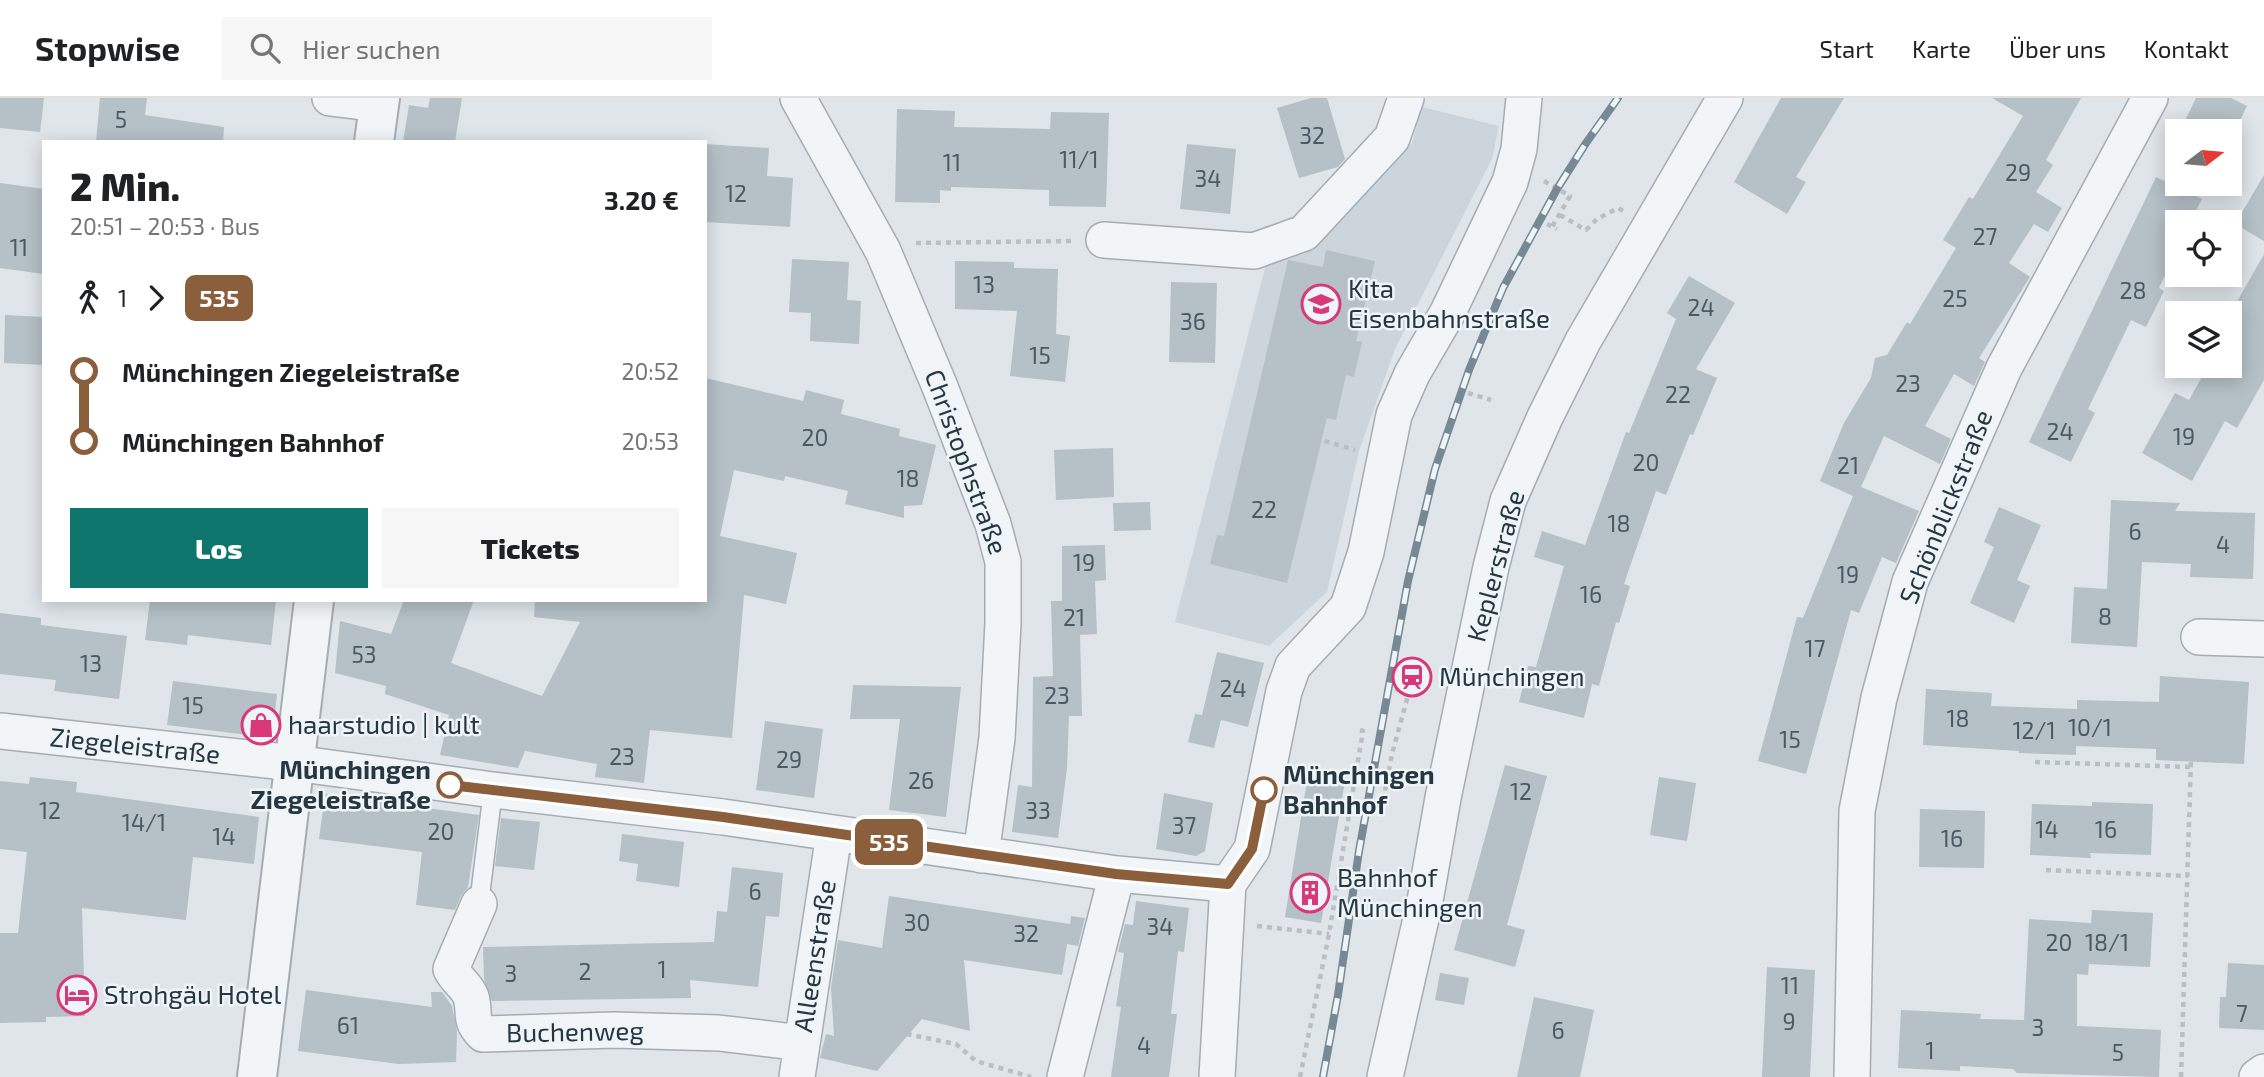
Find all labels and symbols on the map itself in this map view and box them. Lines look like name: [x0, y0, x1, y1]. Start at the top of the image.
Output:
house number: 5: [115, 105, 127, 133]
north arrow: [2165, 119, 2242, 196]
house number: 32: [1299, 121, 1325, 149]
house number: 11/1: [1059, 145, 1099, 173]
house number: 11: [943, 148, 961, 176]
house number: 29: [2005, 158, 2031, 186]
house number: 34: [1195, 164, 1221, 192]
house number: 12: [725, 179, 747, 207]
house number: 27: [1973, 222, 1998, 250]
house number: 11: [10, 233, 28, 261]
house number: 13: [973, 270, 995, 298]
place label: Kita Eisenbahnstraße: [1348, 272, 1550, 333]
house number: 28: [2120, 276, 2146, 304]
school or university icon: Kita Eisenbahnstraße: [1300, 283, 1342, 325]
house number: 25: [1942, 284, 1968, 312]
house number: 24: [1687, 293, 1715, 321]
house number: 36: [1180, 307, 1206, 335]
house number: 15: [1029, 341, 1051, 369]
street label: Christophstraße: [920, 365, 1015, 558]
house number: 23: [1895, 369, 1921, 397]
house number: 22: [1665, 380, 1691, 408]
street label: Schönblickstraße: [1892, 405, 1998, 608]
house number: 24: [2046, 417, 2074, 445]
house number: 19: [2173, 422, 2195, 450]
house number: 20: [802, 423, 828, 451]
house number: 20: [1633, 448, 1659, 476]
house number: 21: [1837, 451, 1859, 479]
house number: 18: [896, 464, 920, 492]
street label: Keplerstraße: [1459, 486, 1530, 645]
house number: 22: [1251, 495, 1277, 523]
house number: 18: [1607, 509, 1631, 537]
house number: 6: [2128, 517, 2142, 545]
house number: 4: [2216, 530, 2230, 558]
house number: 19: [1073, 548, 1095, 576]
house number: 19: [1837, 560, 1859, 588]
house number: 16: [1580, 580, 1602, 608]
house number: 8: [2098, 602, 2112, 630]
house number: 21: [1063, 603, 1085, 631]
house number: 17: [1805, 634, 1826, 662]
house number: 53: [351, 640, 377, 668]
house number: 13: [80, 649, 102, 677]
station icon: Münchingen: [1391, 656, 1433, 698]
place label: Münchingen: [1439, 660, 1585, 691]
house number: 24: [1219, 674, 1247, 702]
house number: 23: [1044, 681, 1070, 709]
house number: 15: [182, 691, 204, 719]
shop icon: haarstudio | kult: [240, 704, 282, 746]
house number: 18: [1946, 704, 1970, 732]
place label: haarstudio | kult: [288, 708, 480, 739]
house number: 10/1: [2068, 713, 2112, 741]
house number: 12/1: [2012, 716, 2056, 744]
street label: Ziegeleistraße: [49, 720, 222, 769]
house number: 15: [1779, 725, 1801, 753]
house number: 23: [609, 742, 635, 770]
house number: 29: [776, 745, 802, 773]
place label: Münchingen Ziegeleistraße: [251, 753, 431, 814]
place label: Münchingen Bahnhof: [1283, 758, 1435, 819]
house number: 26: [908, 766, 934, 794]
marker: Münchingen Ziegeleistraße: [437, 772, 463, 798]
marker: Münchingen Bahnhof: [1251, 777, 1277, 803]
house number: 12: [1510, 777, 1532, 805]
house number: 12: [39, 796, 61, 824]
house number: 33: [1025, 796, 1051, 824]
house number: 14/1: [122, 808, 166, 836]
house number: 37: [1172, 811, 1196, 839]
house number: 14: [2035, 815, 2059, 843]
house number: 16: [2095, 815, 2117, 843]
house number: 20: [428, 817, 454, 845]
line badge: 535: [849, 819, 929, 865]
house number: 14: [212, 822, 236, 850]
house number: 16: [1941, 824, 1963, 852]
place label: Bahnhof Münchingen: [1337, 861, 1483, 922]
building icon: Bahnhof Münchingen: [1289, 872, 1331, 914]
house number: 6: [748, 877, 762, 905]
street label: Alleenstraße: [786, 877, 841, 1034]
house number: 30: [904, 908, 930, 936]
house number: 34: [1147, 912, 1173, 940]
house number: 32: [1013, 919, 1039, 947]
house number: 20: [2046, 928, 2072, 956]
house number: 18/1: [2085, 928, 2129, 956]
house number: 1: [657, 955, 667, 983]
house number: 2: [579, 957, 591, 985]
house number: 3: [505, 959, 517, 987]
house number: 11: [1781, 971, 1799, 999]
hotel icon: Strohgäu Hotel: [56, 974, 98, 1016]
place label: Strohgäu Hotel: [104, 978, 282, 1009]
house number: 7: [2236, 999, 2248, 1027]
house number: 9: [1782, 1007, 1796, 1035]
house number: 61: [337, 1011, 359, 1039]
house number: 3: [2032, 1013, 2044, 1041]
street label: Buchenweg: [506, 1014, 644, 1047]
house number: 6: [1551, 1016, 1565, 1044]
house number: 4: [1137, 1031, 1151, 1059]
house number: 1: [1925, 1036, 1935, 1064]
house number: 5: [2112, 1038, 2124, 1066]

